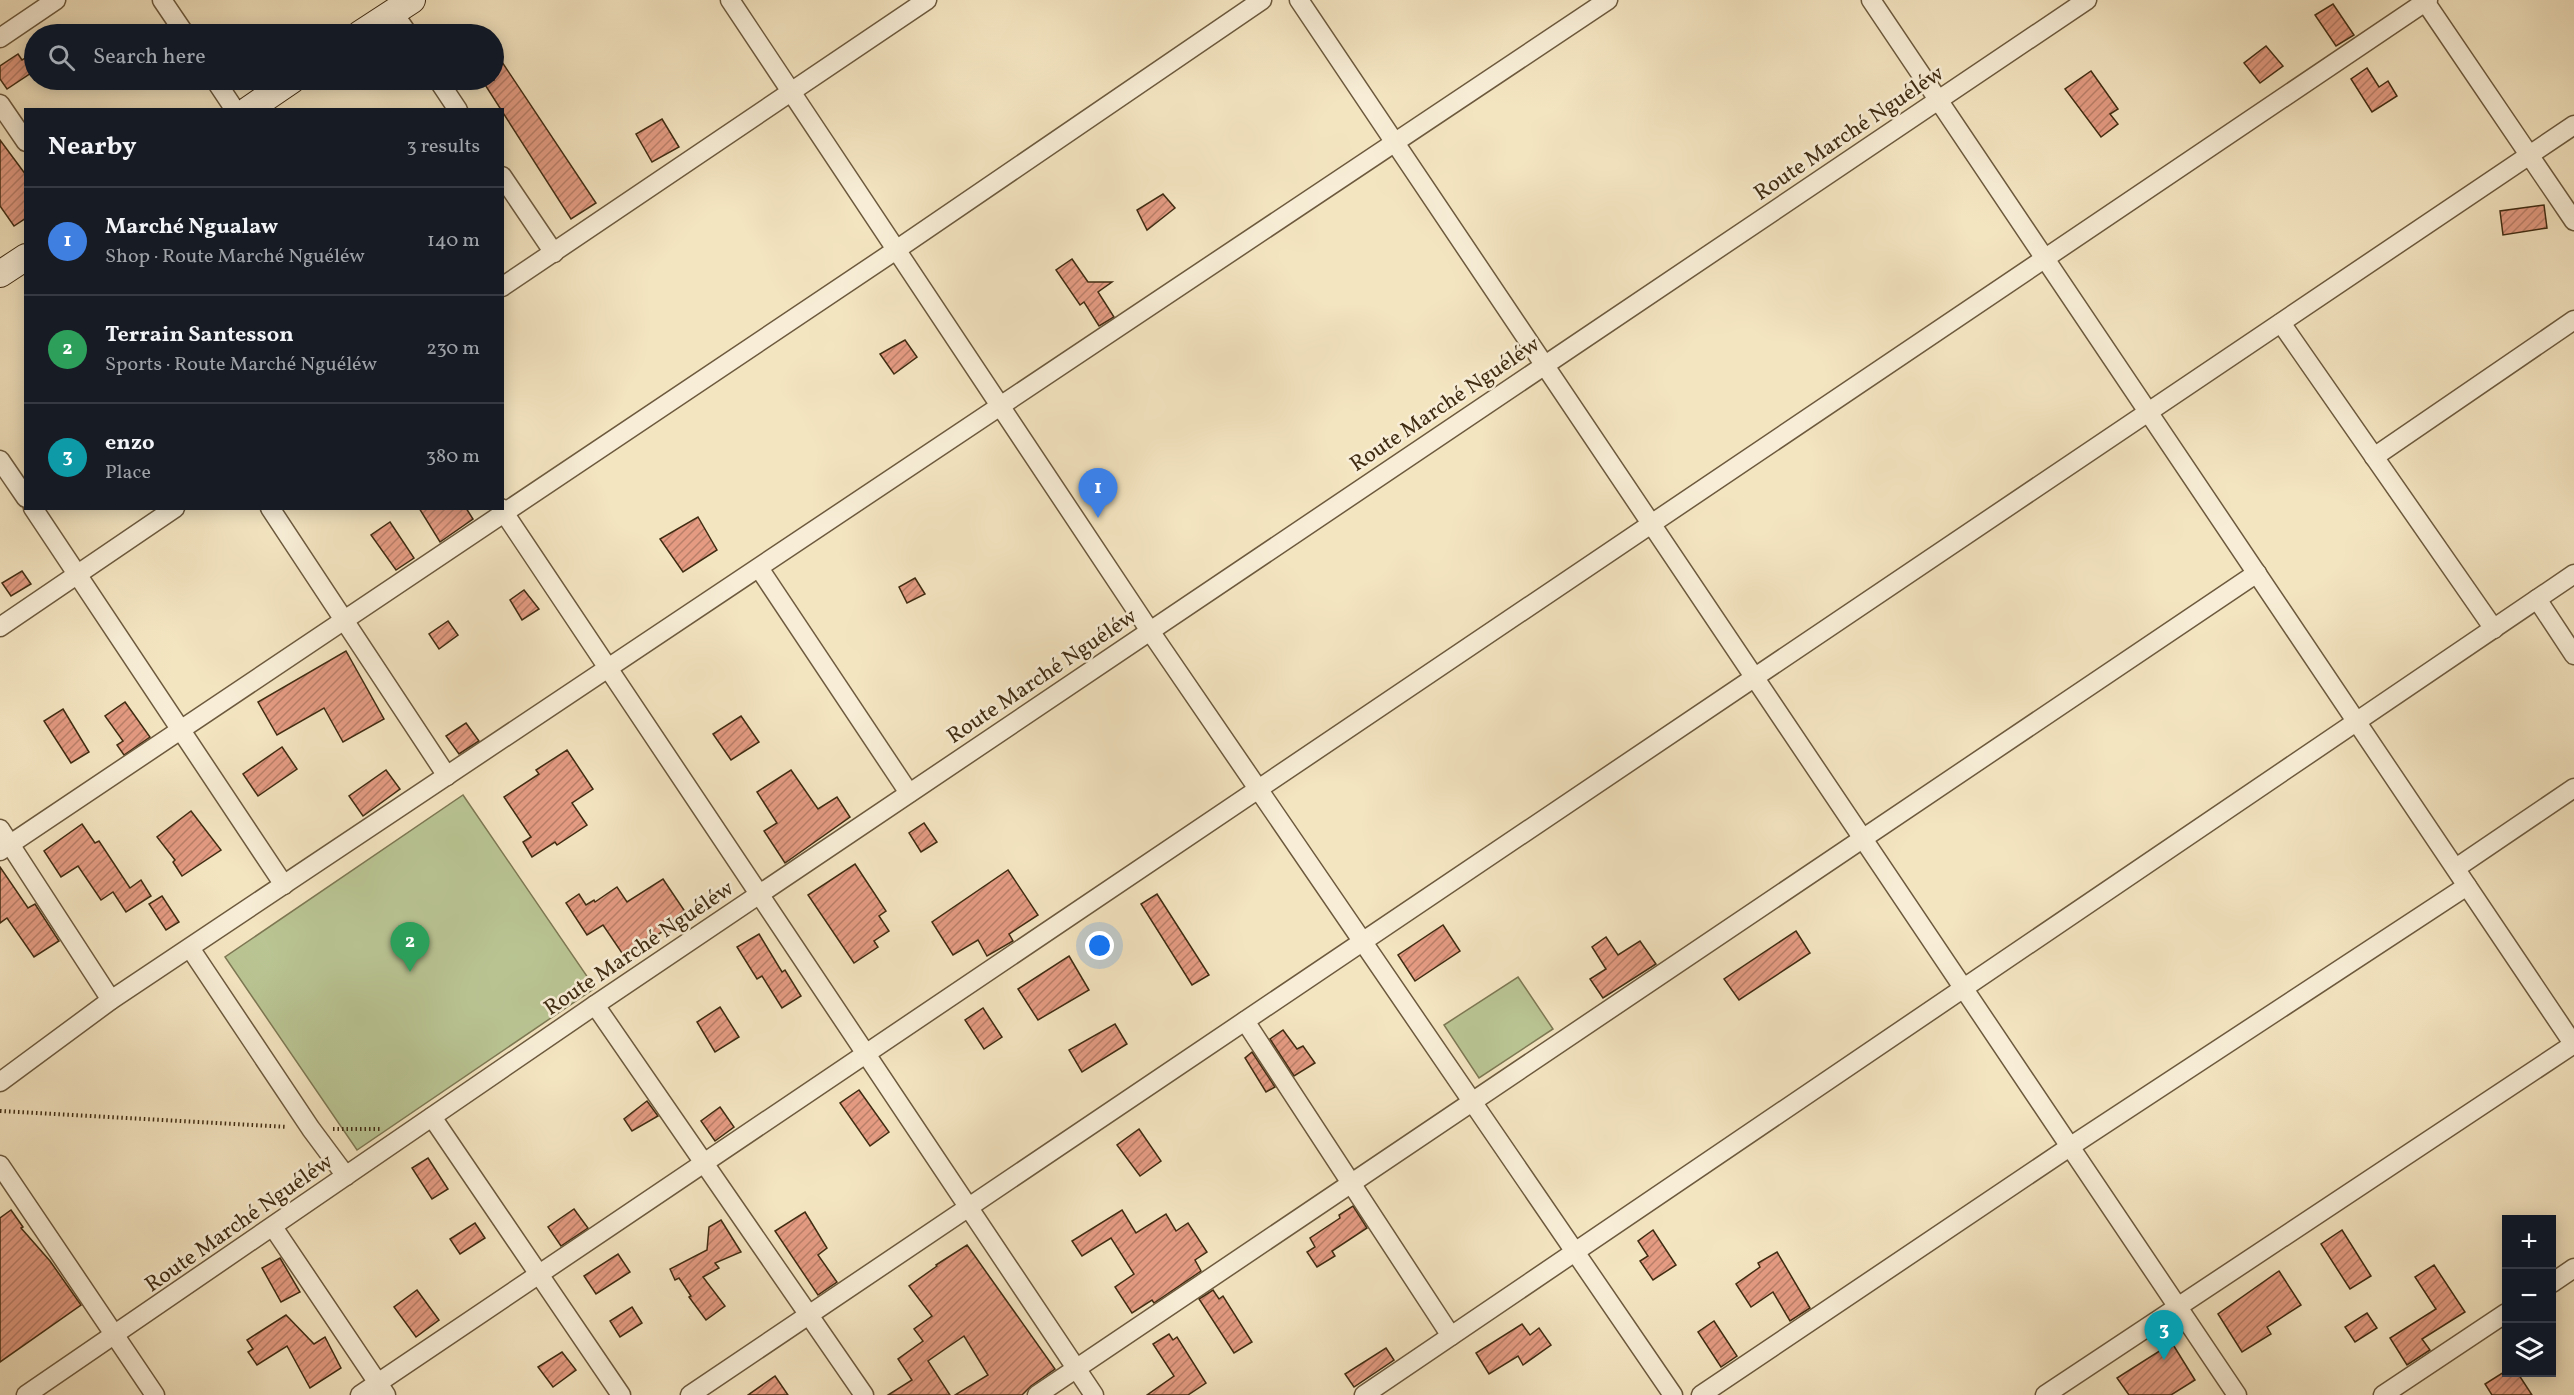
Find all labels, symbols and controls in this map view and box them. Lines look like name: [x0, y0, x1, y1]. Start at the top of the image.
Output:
search box: [24, 24, 504, 90]
icon: search: [45, 41, 78, 74]
text: Search here: [93, 42, 206, 73]
street label: Route Marché Nguéléw: [1748, 59, 1951, 209]
text: Nearby: [48, 129, 137, 165]
text: 3 results: [406, 133, 480, 161]
text: Marché Ngualaw: [105, 212, 278, 243]
text: 1: [63, 227, 72, 255]
text: 140 m: [427, 227, 480, 255]
text: Shop · Route Marché Nguéléw: [105, 243, 365, 271]
text: Terrain Santesson: [105, 320, 294, 351]
street label: Route Marché Nguéléw: [1344, 330, 1547, 480]
text: 2: [62, 335, 73, 363]
text: 230 m: [426, 335, 480, 363]
text: Sports · Route Marché Nguéléw: [105, 351, 377, 379]
text: enzo: [105, 428, 155, 459]
text: 3: [62, 443, 73, 471]
text: 380 m: [426, 443, 480, 471]
text: Place: [105, 459, 151, 487]
pin: 1: [1078, 468, 1118, 518]
street label: Route Marché Nguéléw: [941, 602, 1144, 752]
street label: Route Marché Nguéléw: [538, 874, 741, 1024]
pin: 2: [390, 922, 430, 972]
your location: [1085, 931, 1114, 960]
street label: Route Marché Nguéléw: [139, 1147, 340, 1301]
map controls: [2502, 1215, 2556, 1377]
button: +: [2502, 1215, 2556, 1269]
button: −: [2502, 1269, 2556, 1323]
pin: 3: [2144, 1310, 2184, 1360]
button: layers: [2502, 1323, 2556, 1377]

